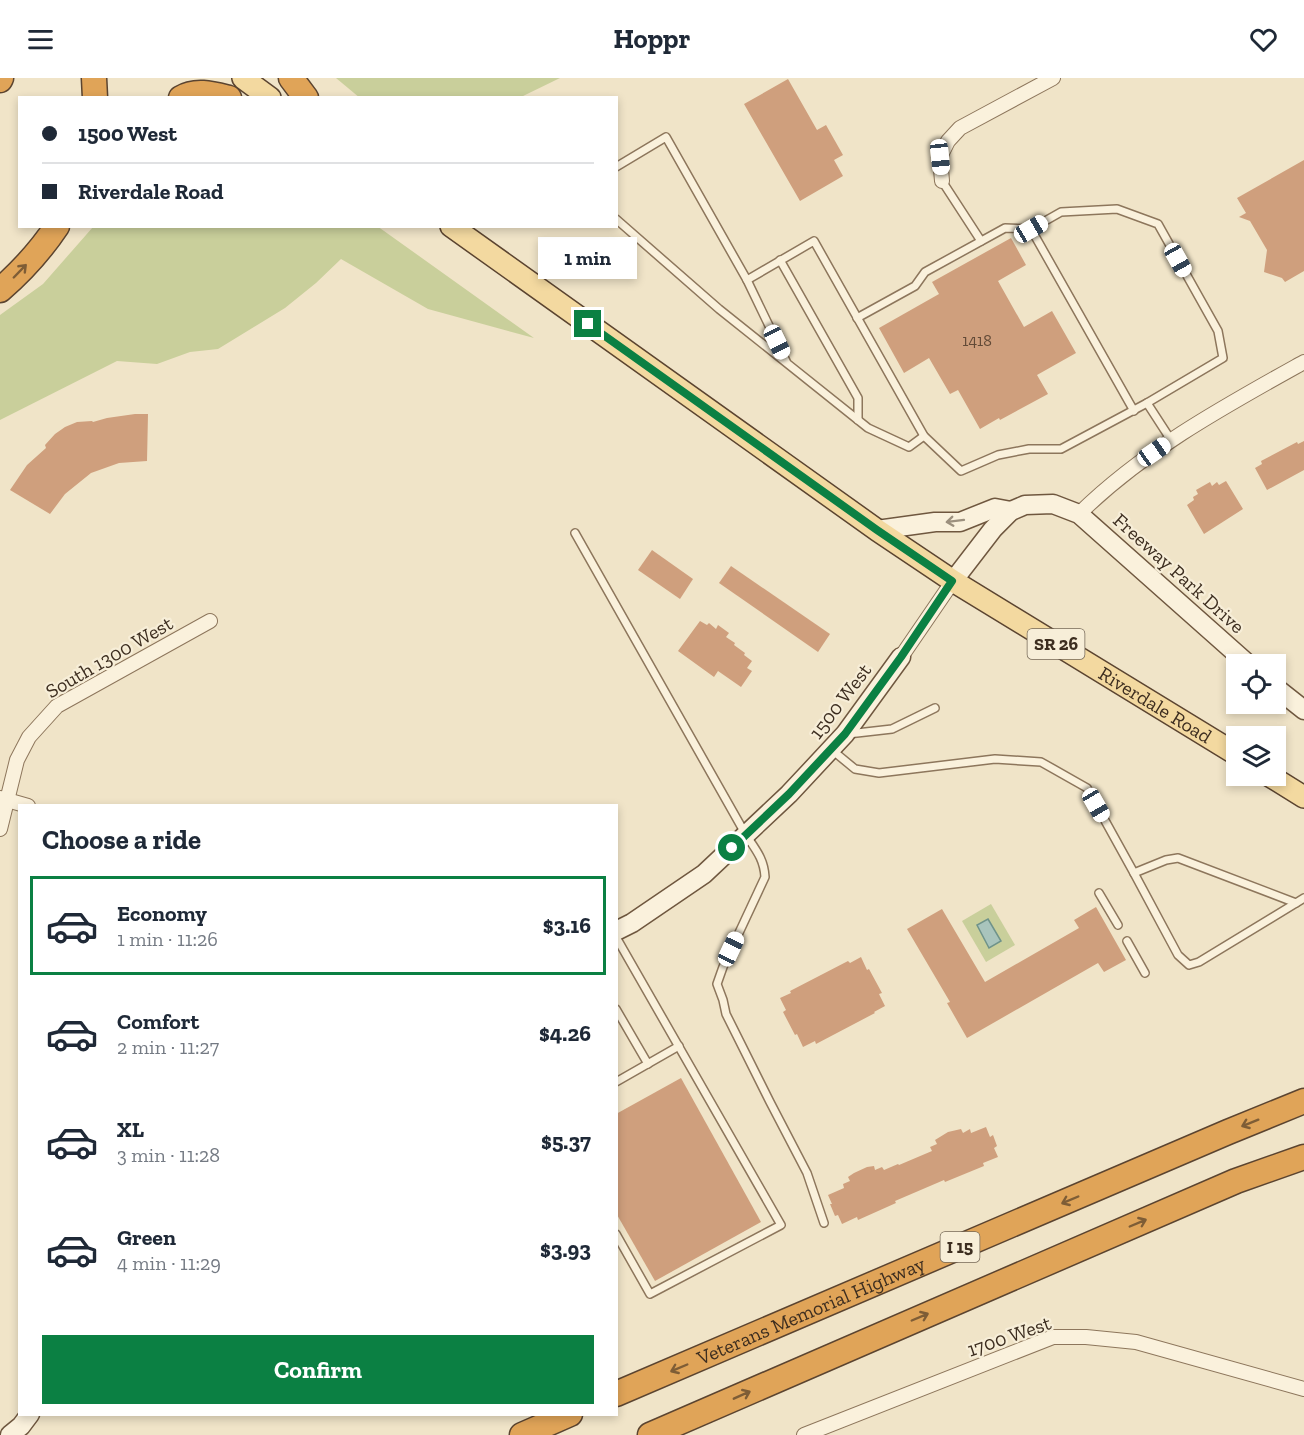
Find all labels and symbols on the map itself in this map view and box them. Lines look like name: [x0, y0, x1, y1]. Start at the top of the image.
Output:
car: [929, 138, 951, 176]
car: [1011, 212, 1051, 246]
callout: 1 min: [538, 237, 638, 279]
car: [1161, 240, 1195, 280]
one-way arrow: [13, 263, 28, 278]
route end: [574, 310, 601, 337]
car: [761, 322, 793, 362]
house number: 1418: [962, 331, 992, 350]
car: [1134, 434, 1174, 470]
street label: Freeway Park Drive: [1108, 508, 1250, 638]
one-way arrow: [946, 516, 965, 527]
street label: South 1300 West: [41, 611, 177, 703]
road number: SR 26: [1028, 629, 1084, 659]
street label: 1500 West: [804, 658, 876, 743]
street label: Riverdale Road: [1094, 661, 1216, 748]
car: [1079, 785, 1113, 825]
route start: [718, 834, 745, 861]
car: [715, 929, 747, 969]
one-way arrow: [1241, 1118, 1259, 1129]
one-way arrow: [1062, 1195, 1080, 1206]
one-way arrow: [1128, 1217, 1147, 1228]
road number: I 15: [940, 1232, 980, 1262]
street label: Veterans Memorial Highway: [692, 1251, 929, 1370]
street label: 1700 West: [964, 1310, 1055, 1362]
one-way arrow: [911, 1311, 929, 1322]
one-way arrow: [670, 1363, 689, 1374]
one-way arrow: [732, 1388, 750, 1400]

